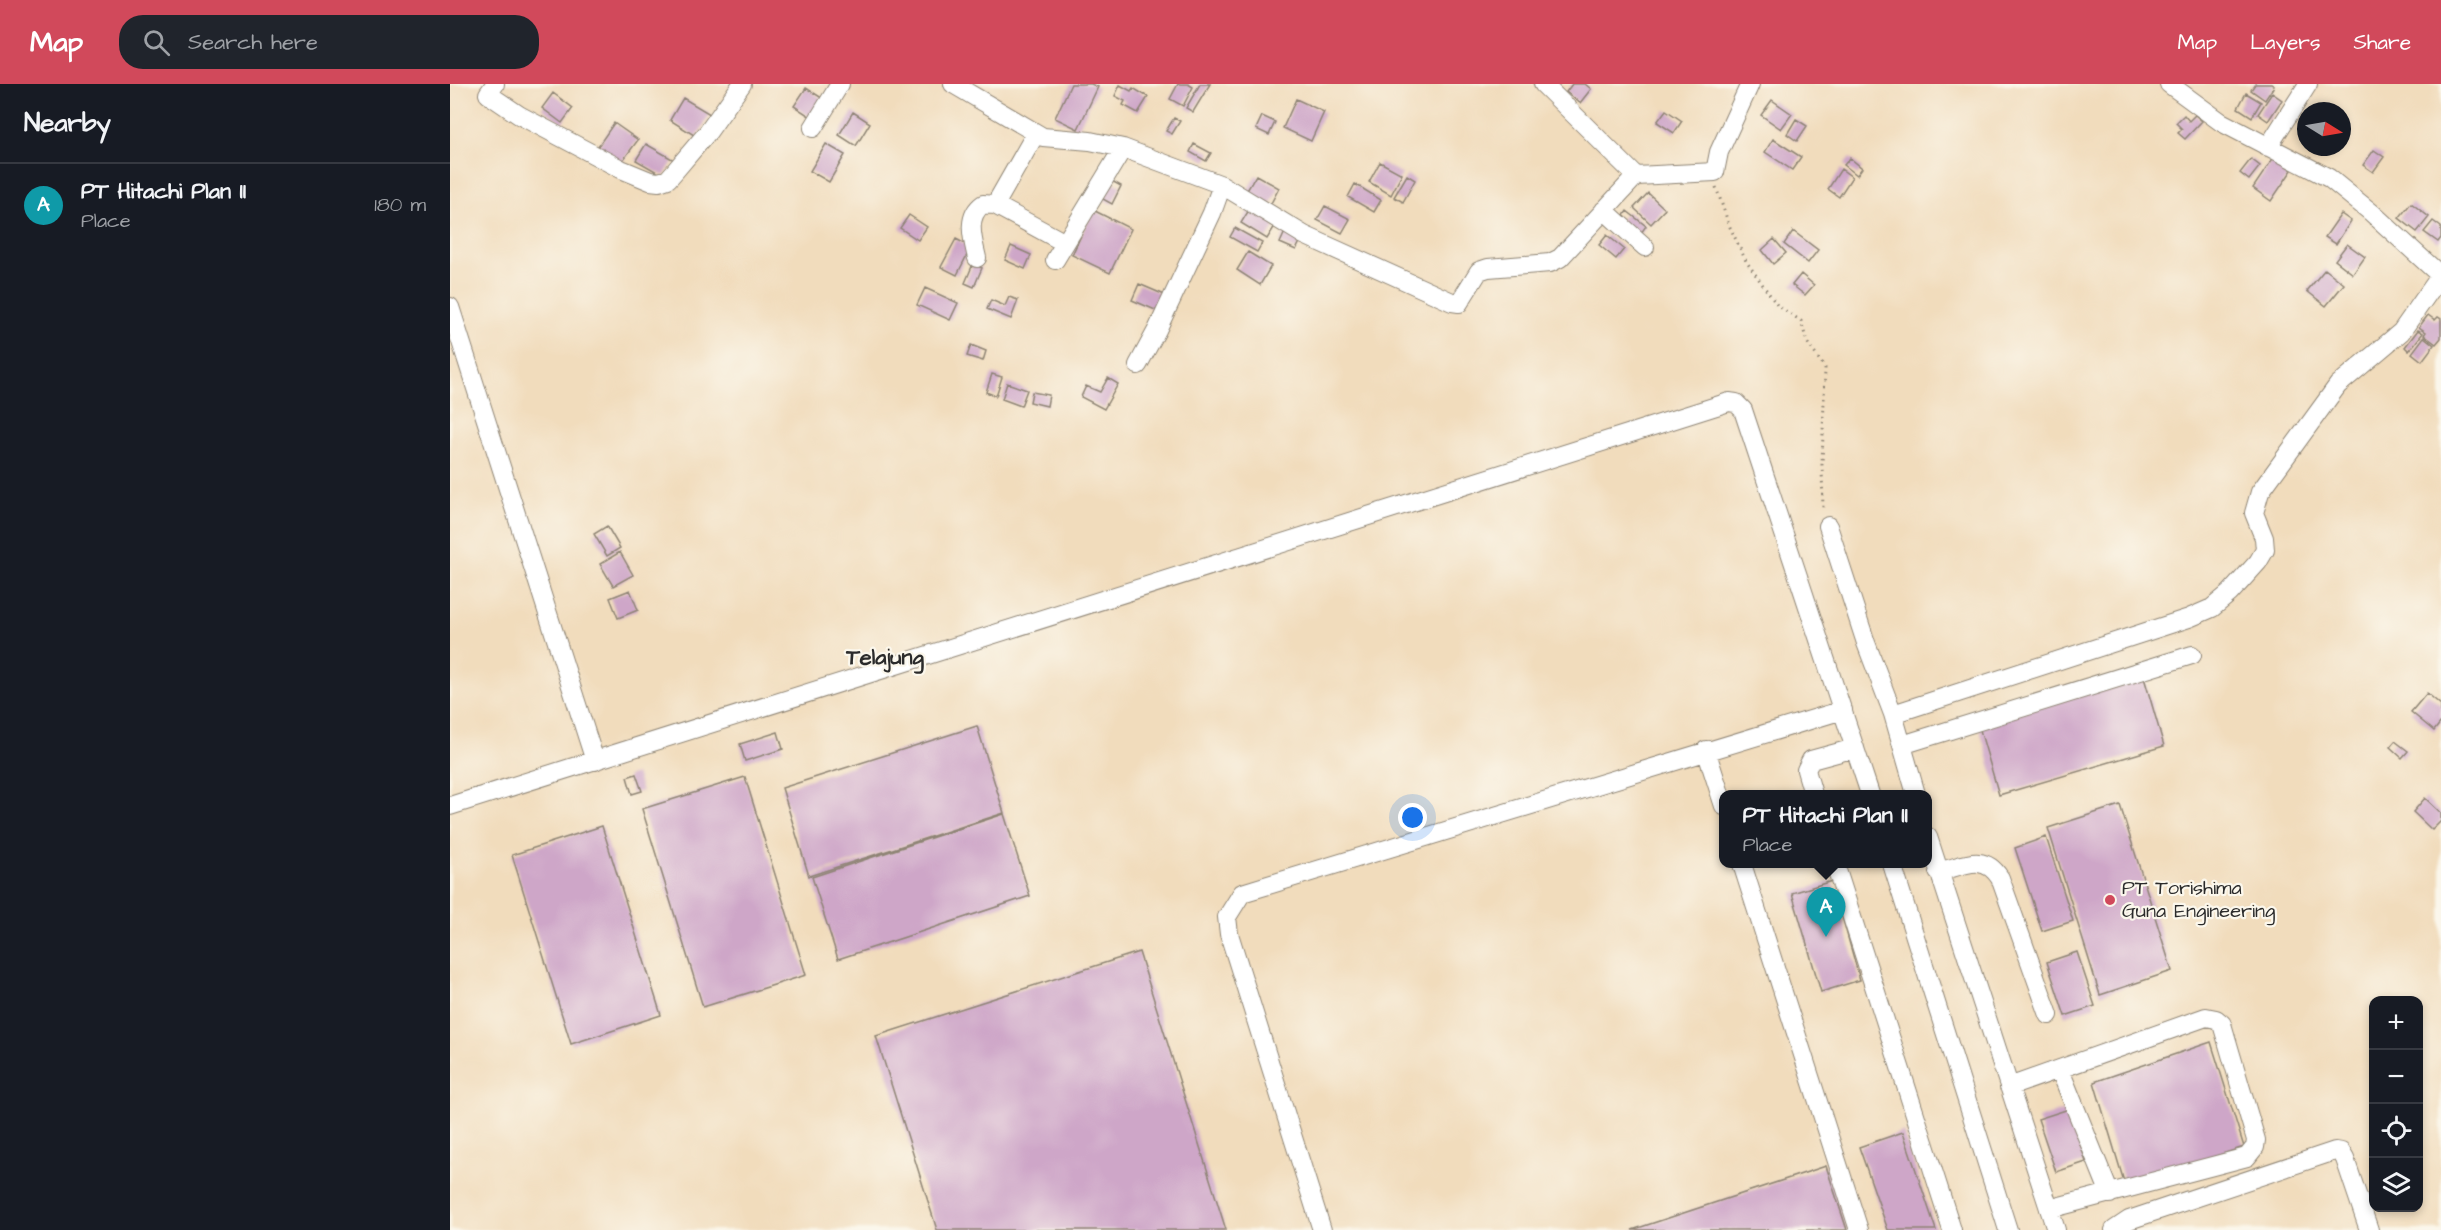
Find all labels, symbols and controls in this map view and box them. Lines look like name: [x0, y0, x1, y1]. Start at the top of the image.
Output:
search box: [119, 15, 539, 69]
text: Map: [30, 23, 83, 62]
icon: search: [140, 26, 173, 59]
text: Search here: [188, 27, 318, 58]
text: Map: [2177, 28, 2217, 57]
text: Layers: [2250, 28, 2320, 57]
text: Share: [2353, 28, 2411, 57]
north arrow: [2297, 102, 2351, 156]
text: Nearby: [24, 105, 111, 141]
text: PT Hitachi Plan II: [81, 176, 246, 207]
text: A: [37, 191, 50, 219]
text: 180 m: [374, 191, 426, 219]
text: Place: [81, 207, 131, 235]
district label: Telajung: [845, 642, 925, 674]
popup: [1719, 790, 1932, 868]
text: PT Hitachi Plan II: [1743, 800, 1908, 831]
your location: [1398, 803, 1427, 832]
text: Place: [1743, 831, 1792, 859]
place label: PT Torishima Guna Engineering: [2122, 874, 2275, 926]
pin: A: [1806, 888, 1846, 937]
marker: PT Torishima Guna Engineering: [2103, 893, 2117, 907]
map controls: [2369, 996, 2423, 1212]
button: +: [2369, 996, 2423, 1050]
button: −: [2369, 1050, 2423, 1104]
button: locate: [2369, 1104, 2423, 1158]
button: layers: [2369, 1158, 2423, 1212]

